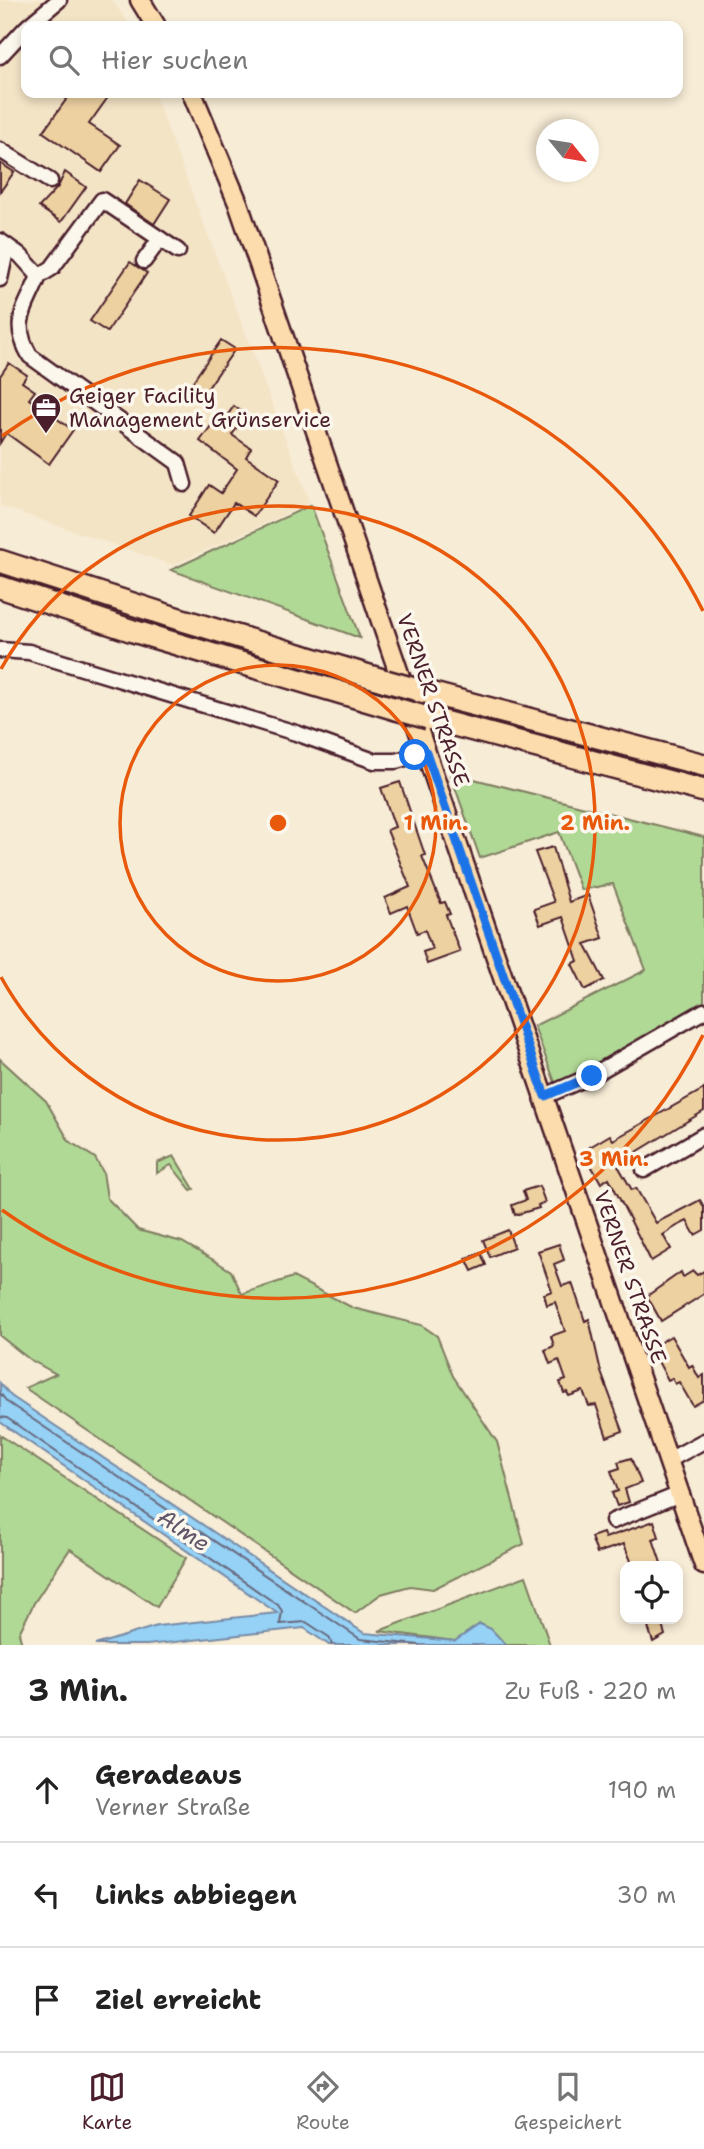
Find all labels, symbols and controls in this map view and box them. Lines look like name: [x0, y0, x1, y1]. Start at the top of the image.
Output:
search box: [21, 21, 683, 98]
icon: search: [45, 41, 83, 79]
text: Hier suchen: [101, 42, 248, 77]
north arrow: [536, 119, 599, 182]
place label: Geiger Facility Management Grünservice: [69, 382, 331, 434]
office icon: Geiger Facility Management Grünservice: [29, 391, 63, 435]
street label: VERNER STRASSE: [390, 610, 476, 790]
route start: [399, 739, 430, 770]
text: 1 Min.: [404, 809, 468, 837]
text: 2 Min.: [560, 809, 630, 837]
centre of rings: [266, 811, 290, 835]
route end: [576, 1060, 607, 1091]
text: 3 Min.: [579, 1145, 649, 1173]
street label: VERNER STRASSE: [587, 1187, 673, 1367]
water label: Alme: [152, 1502, 216, 1558]
map controls: [620, 1561, 683, 1624]
button: locate: [620, 1561, 683, 1624]
text: 3 Min.: [28, 1670, 128, 1711]
text: Zu Fuß · 220 m: [505, 1676, 676, 1706]
text: Geradeaus: [95, 1757, 242, 1792]
icon: ahead: [28, 1771, 66, 1809]
text: 190 m: [608, 1775, 676, 1805]
text: Verner Straße: [95, 1792, 251, 1822]
icon: left: [28, 1876, 66, 1914]
text: Links abbiegen: [95, 1877, 297, 1912]
text: 30 m: [617, 1880, 676, 1910]
icon: arrive: [28, 1981, 66, 2019]
text: Ziel erreicht: [95, 1982, 261, 2017]
tab: Karte: [82, 2068, 132, 2135]
tab: Route: [296, 2068, 350, 2135]
tab: Gespeichert: [514, 2068, 622, 2135]

